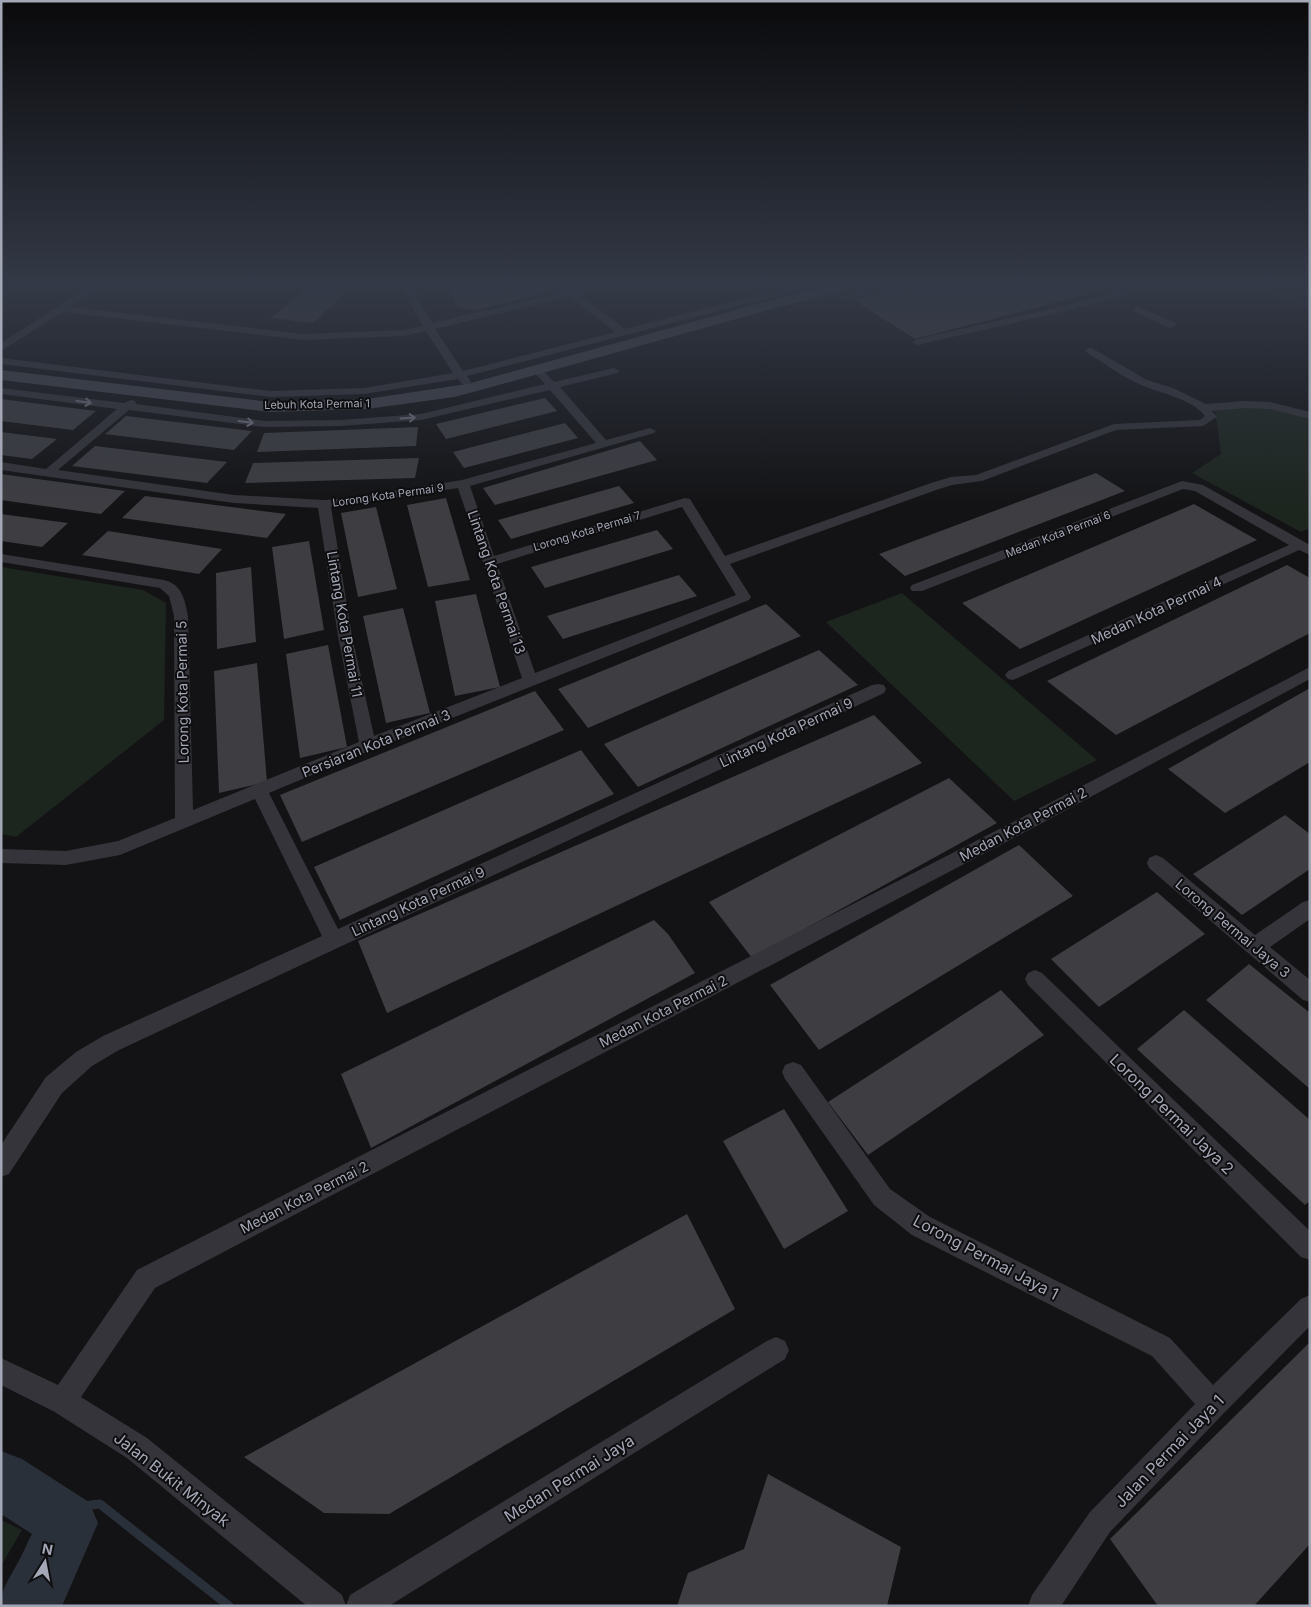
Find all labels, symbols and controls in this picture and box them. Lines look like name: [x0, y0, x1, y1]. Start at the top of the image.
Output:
street label: Lebuh Kota Permai 1: [264, 396, 370, 412]
one-way arrow: [76, 397, 92, 407]
one-way arrow: [400, 414, 416, 423]
one-way arrow: [237, 417, 253, 427]
street label: Lorong Kota Permai 9: [331, 480, 445, 510]
street label: Medan Kota Permai 6: [1003, 507, 1113, 561]
street label: Lintang Kota Permai 13: [464, 508, 530, 656]
street label: Lorong Kota Permai 7: [532, 508, 642, 554]
street label: Lintang Kota Permai 11: [324, 550, 366, 698]
street label: Medan Kota Permai 4: [1088, 572, 1224, 648]
street label: Lorong Kota Permai 5: [172, 621, 192, 763]
street label: Lintang Kota Permai 9: [717, 694, 855, 770]
street label: Persiaran Kota Permai 3: [299, 705, 453, 781]
street label: Medan Kota Permai 2: [956, 783, 1090, 865]
street label: Lintang Kota Permai 9: [349, 863, 487, 939]
street label: Lorong Permai Jaya 3: [1172, 875, 1294, 981]
street label: Medan Kota Permai 2: [596, 971, 730, 1051]
street label: Lorong Permai Jaya 2: [1106, 1050, 1238, 1178]
street label: Medan Kota Permai 2: [237, 1157, 371, 1237]
street label: Lorong Permai Jaya 1: [910, 1210, 1062, 1304]
street label: Jalan Permai Jaya 1: [1110, 1391, 1228, 1511]
street label: Jalan Bukit Minyak: [110, 1428, 234, 1531]
street label: Medan Permai Jaya: [500, 1430, 638, 1526]
north arrow: [20, 1537, 70, 1587]
text: N: [41, 1539, 54, 1558]

